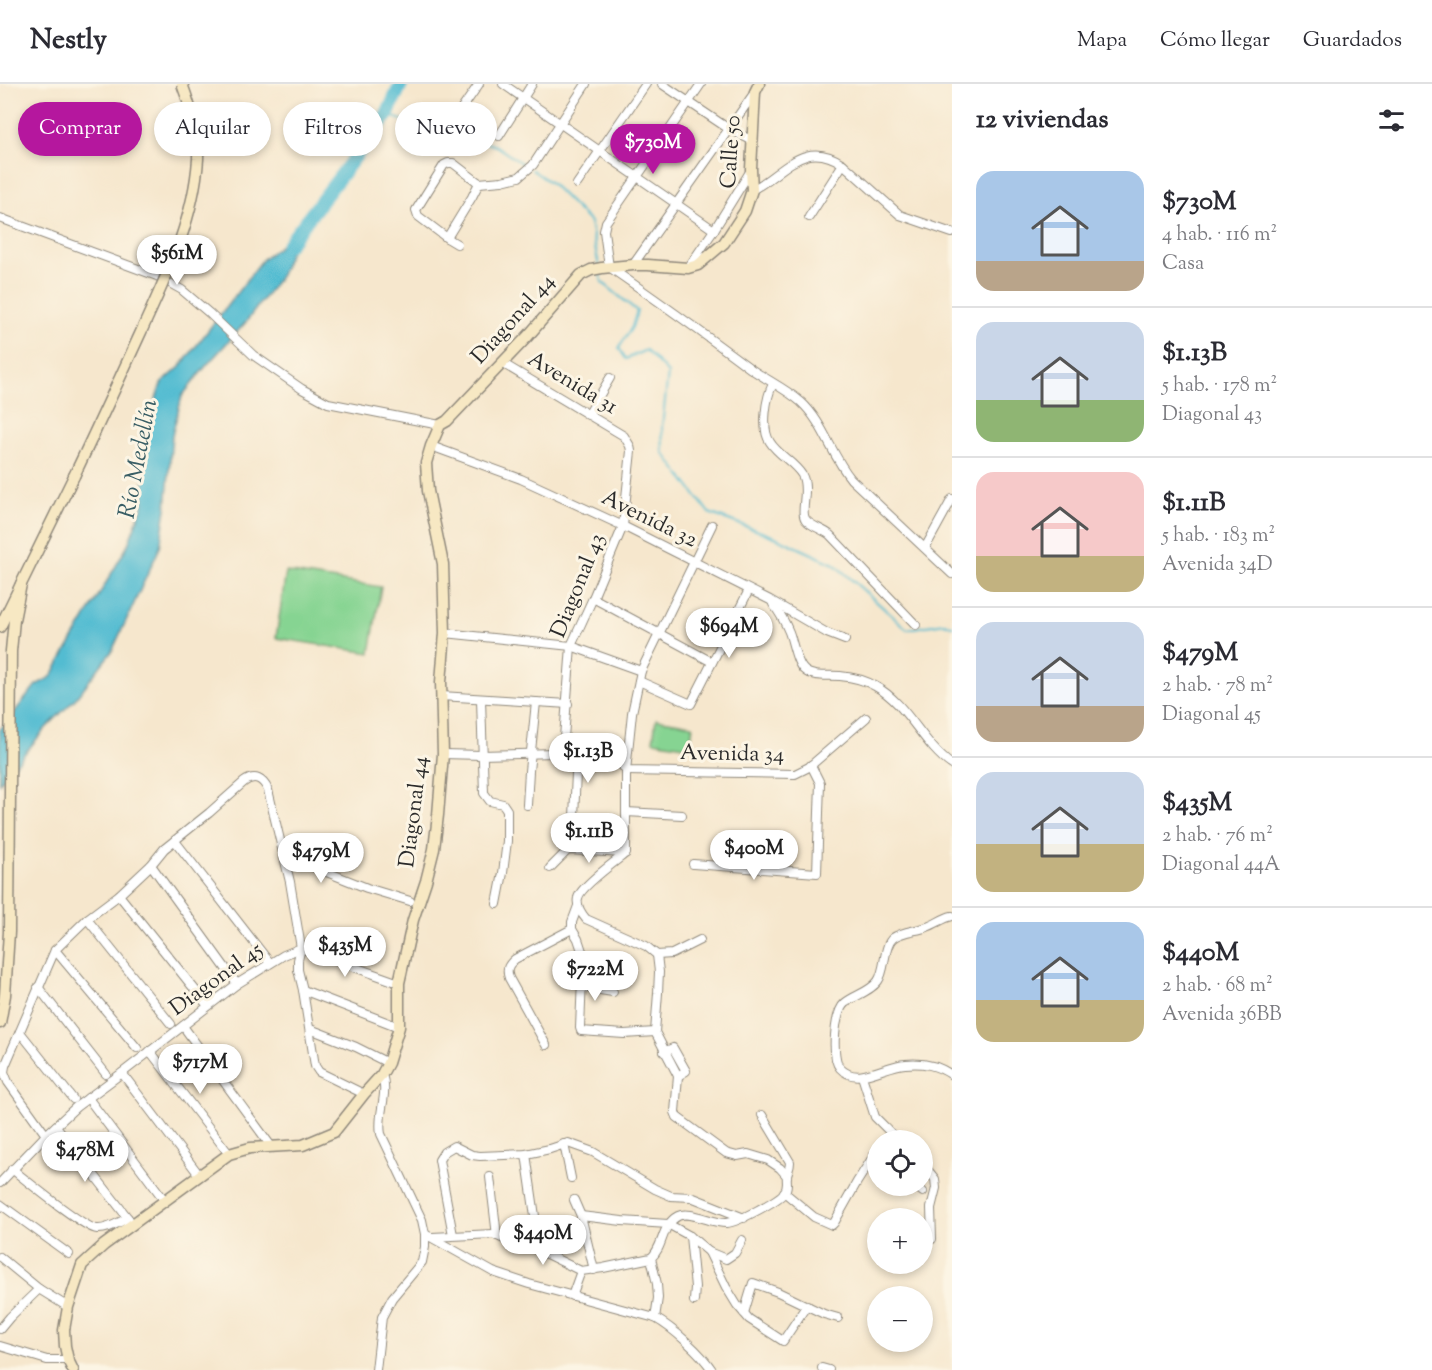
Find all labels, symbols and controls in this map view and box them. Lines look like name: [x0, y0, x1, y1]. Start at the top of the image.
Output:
text: Nestly: [30, 21, 107, 61]
text: Mapa: [1077, 26, 1127, 56]
text: Cómo llegar: [1160, 26, 1270, 56]
text: Guardados: [1303, 26, 1402, 56]
chip: Comprar: [18, 102, 142, 156]
chip: Alquilar: [154, 102, 271, 156]
chip: Filtros: [283, 102, 383, 156]
chip: Nuevo: [395, 102, 497, 156]
text: 12 viviendas: [976, 102, 1108, 139]
icon: filters: [1375, 104, 1408, 137]
street label: Calle 50: [713, 114, 751, 190]
pin: $730M: [611, 124, 695, 175]
text: $730M: [624, 129, 682, 158]
text: $730M: [1162, 184, 1236, 221]
icon: home: [1024, 195, 1096, 267]
text: 4 hab. · 116 m²: [1162, 221, 1277, 250]
pin: $561M: [135, 235, 219, 286]
text: $561M: [151, 240, 203, 269]
text: Casa: [1162, 250, 1204, 279]
street label: Diagonal 44: [465, 268, 563, 372]
text: $1.13B: [1162, 335, 1227, 372]
street label: Avenida 31: [521, 344, 624, 424]
icon: home: [1024, 346, 1096, 418]
text: 5 hab. · 178 m²: [1162, 372, 1277, 401]
water label: Río Medellín: [111, 396, 167, 522]
text: Diagonal 43: [1162, 401, 1262, 430]
street label: Avenida 32: [596, 483, 702, 557]
text: $1.11B: [1162, 485, 1225, 522]
icon: home: [1024, 496, 1096, 568]
text: 5 hab. · 183 m²: [1162, 522, 1275, 551]
street label: Diagonal 43: [544, 529, 614, 643]
text: Avenida 34D: [1162, 551, 1273, 580]
pin: $694M: [687, 608, 771, 659]
text: $694M: [700, 613, 758, 642]
text: $479M: [1162, 635, 1238, 672]
icon: home: [1024, 646, 1096, 718]
text: 2 hab. · 78 m²: [1162, 672, 1273, 701]
text: Diagonal 45: [1162, 701, 1261, 730]
pin: $1.13B: [539, 733, 637, 784]
text: $1.13B: [563, 738, 613, 767]
street label: Avenida 34: [680, 738, 784, 772]
street label: Diagonal 44: [392, 754, 438, 870]
text: $435M: [1162, 785, 1232, 822]
icon: home: [1024, 796, 1096, 868]
pin: $1.11B: [540, 813, 638, 864]
text: $1.11B: [565, 818, 613, 847]
text: 2 hab. · 76 m²: [1162, 822, 1273, 851]
pin: $400M: [712, 830, 796, 881]
pin: $479M: [279, 833, 363, 884]
text: $400M: [724, 835, 784, 864]
text: $479M: [292, 838, 350, 867]
text: Diagonal 44A: [1162, 851, 1280, 880]
pin: $435M: [303, 927, 387, 978]
text: $435M: [318, 932, 372, 961]
street label: Diagonal 45: [164, 935, 271, 1025]
text: $440M: [1162, 935, 1239, 972]
icon: home: [1024, 946, 1096, 1018]
pin: $722M: [553, 951, 637, 1002]
text: $722M: [566, 956, 624, 985]
text: 2 hab. · 68 m²: [1162, 972, 1273, 1001]
text: Avenida 36BB: [1162, 1001, 1282, 1030]
pin: $717M: [158, 1044, 242, 1095]
text: $717M: [172, 1049, 228, 1078]
map controls: [867, 1130, 933, 1352]
button: locate: [867, 1130, 933, 1196]
pin: $478M: [43, 1132, 127, 1183]
text: $478M: [56, 1137, 114, 1166]
button: +: [867, 1208, 933, 1274]
pin: $440M: [501, 1215, 585, 1266]
text: $440M: [513, 1220, 573, 1249]
button: −: [867, 1286, 933, 1352]

